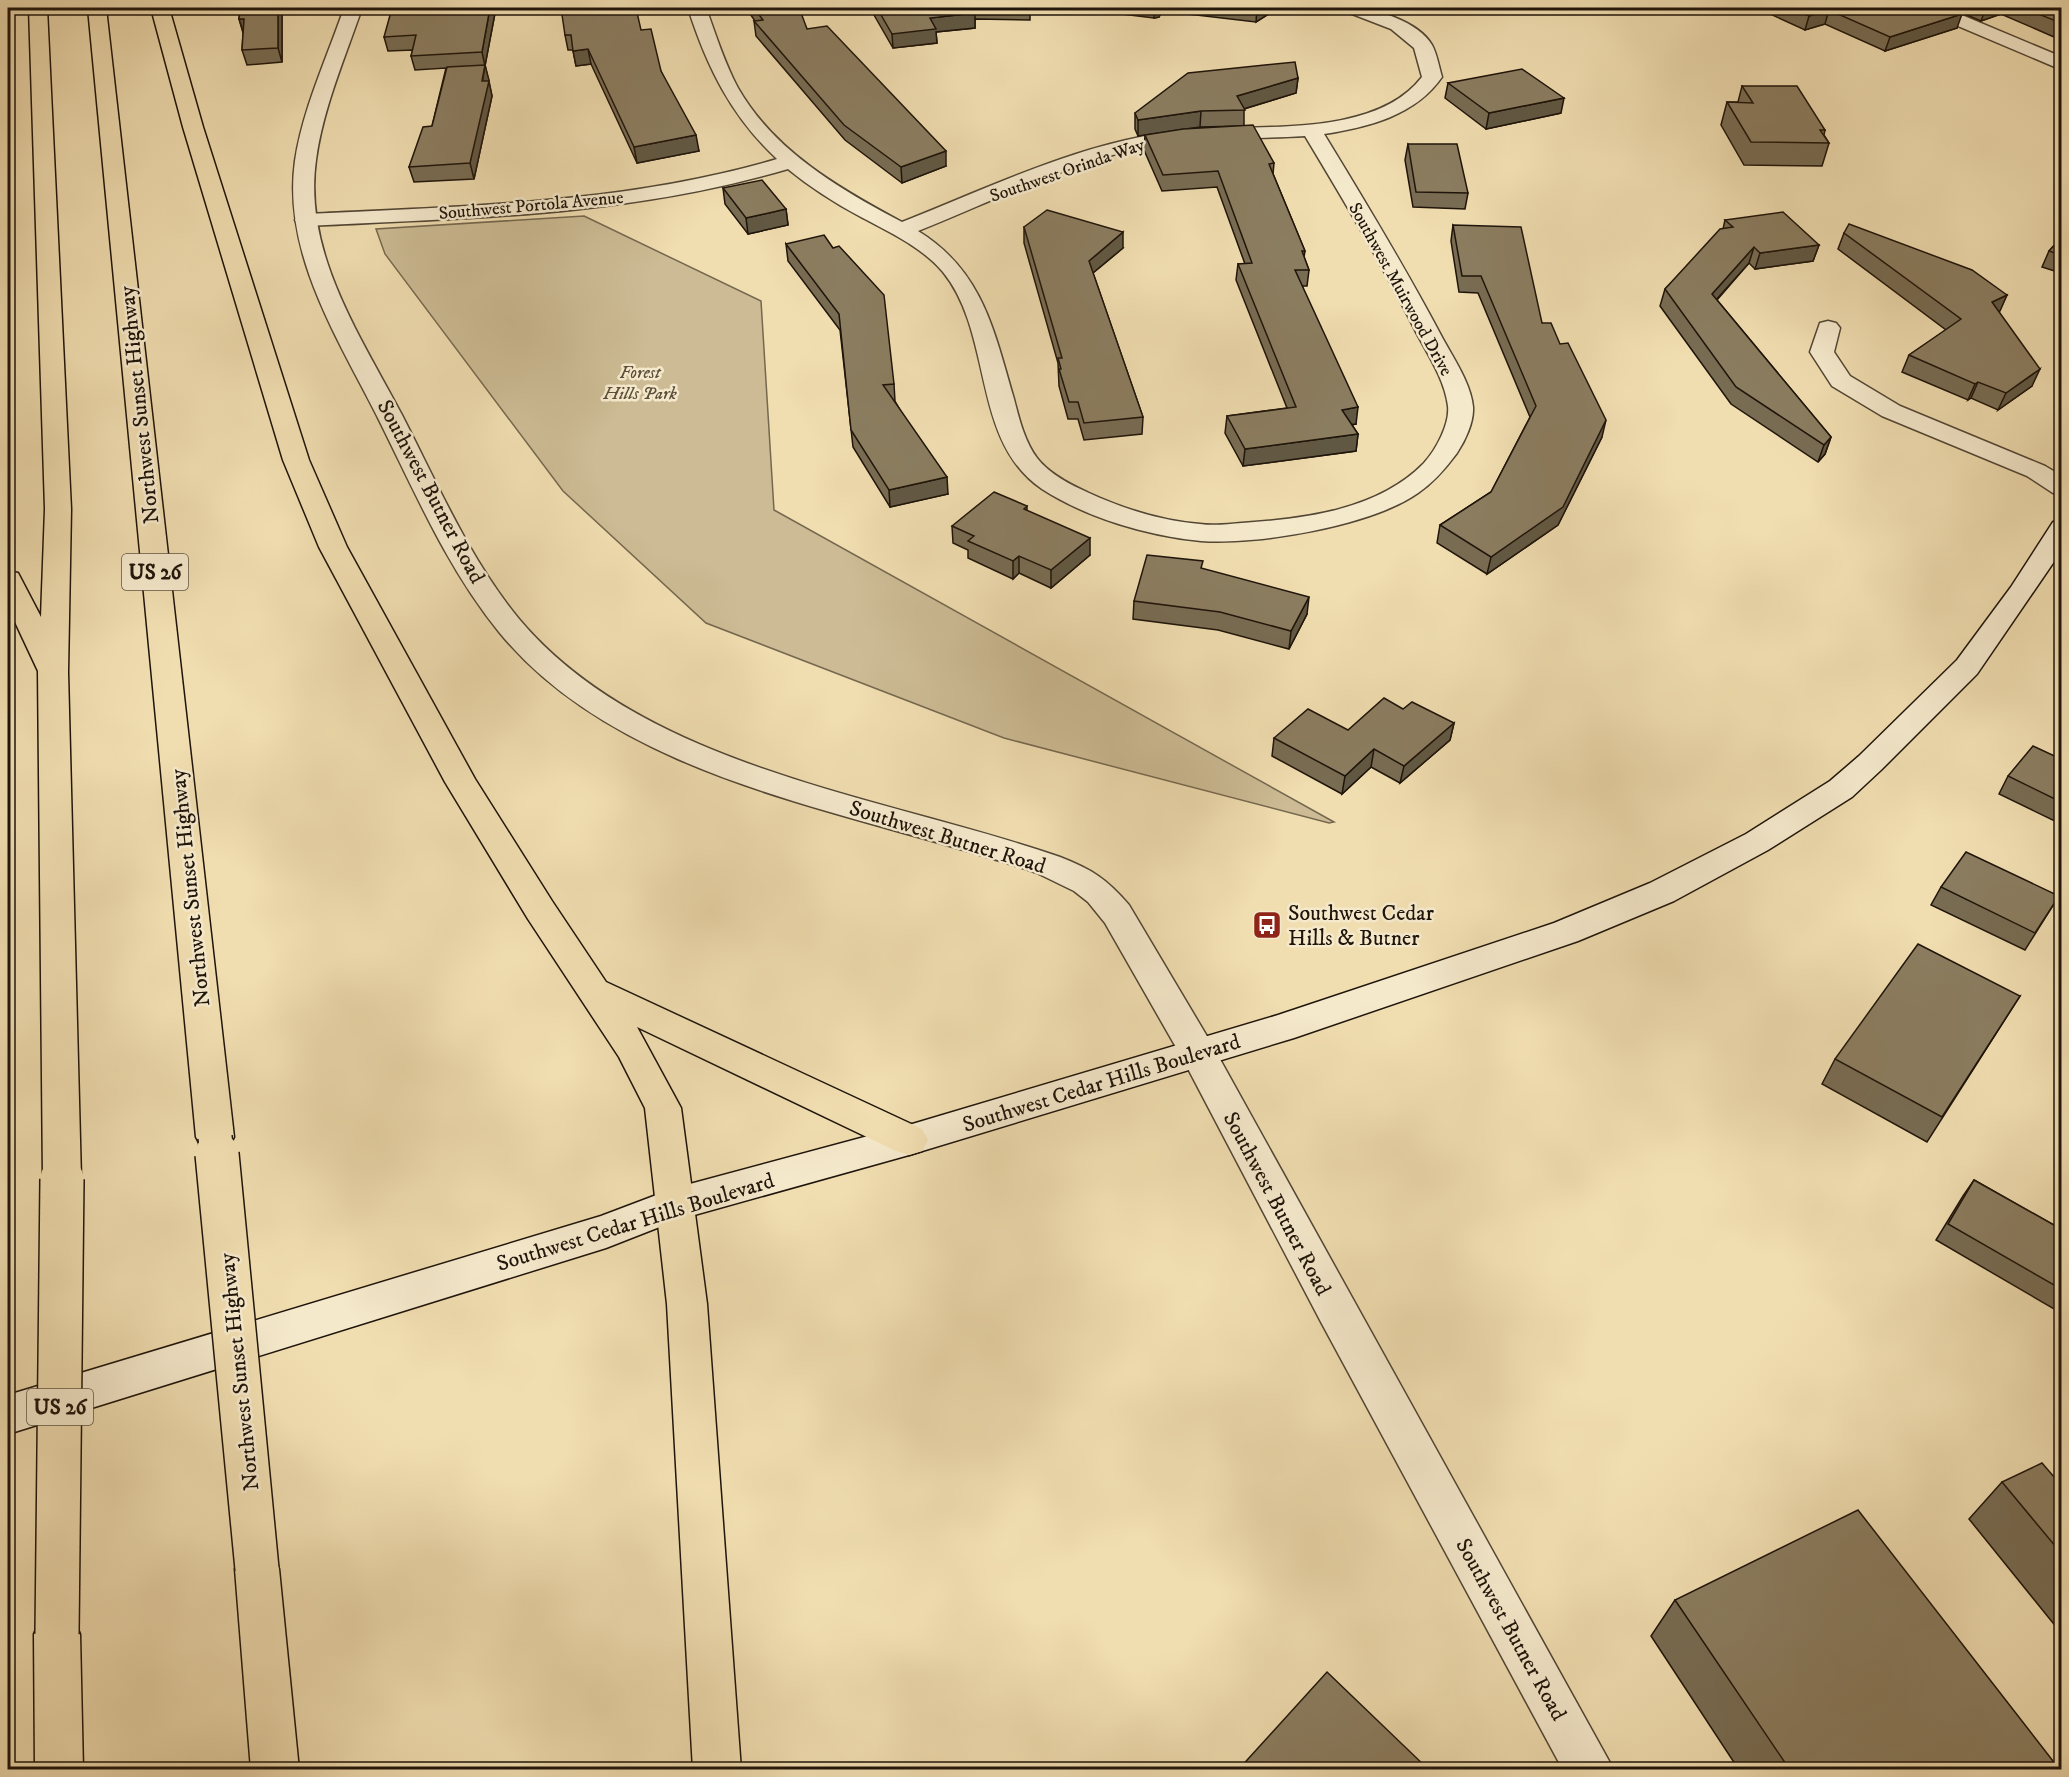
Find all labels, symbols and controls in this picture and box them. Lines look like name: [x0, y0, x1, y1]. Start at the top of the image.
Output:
street label: Southwest Orinda Way: [987, 134, 1148, 208]
street label: Southwest Portola Avenue: [438, 187, 624, 225]
street label: Southwest Muirwood Drive: [1343, 199, 1457, 380]
street label: Northwest Sunset Highway: [114, 284, 165, 525]
park label: Forest Hills Park: [602, 362, 677, 405]
street label: Southwest Butner Road: [371, 395, 491, 588]
road number: US 26: [122, 554, 188, 590]
street label: Northwest Sunset Highway: [165, 767, 216, 1008]
street label: Southwest Butner Road: [846, 795, 1049, 880]
place label: Southwest Cedar Hills & Butner: [1288, 900, 1435, 952]
bus stop icon: Southwest Cedar Hills & Butner: [1251, 909, 1283, 941]
street label: Southwest Cedar Hills Boulevard: [959, 1028, 1244, 1139]
street label: Southwest Butner Road: [1217, 1107, 1337, 1300]
street label: Southwest Cedar Hills Boulevard: [493, 1167, 778, 1278]
street label: Northwest Sunset Highway: [214, 1251, 265, 1492]
road number: US 26: [27, 1389, 93, 1425]
street label: Southwest Butner Road: [1449, 1534, 1572, 1726]

